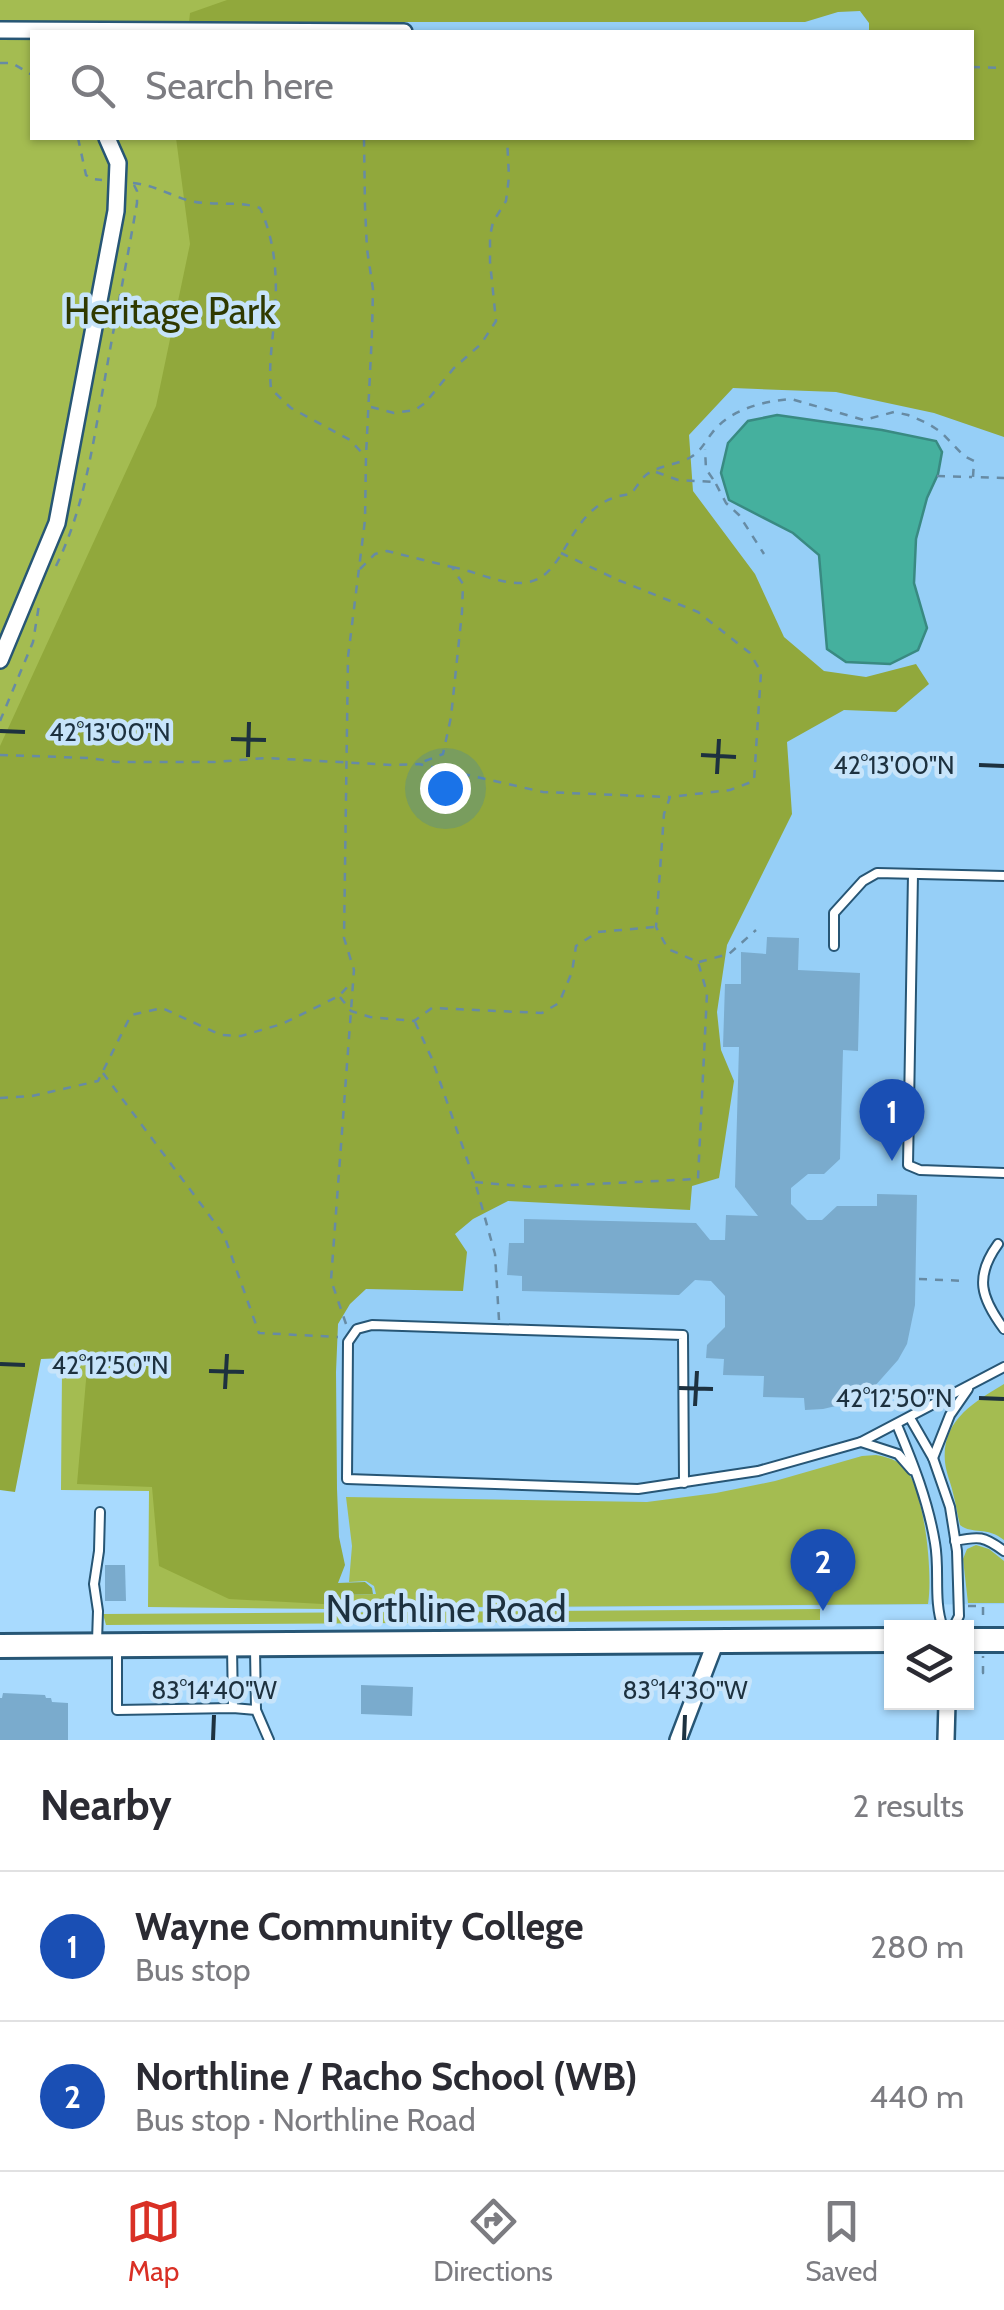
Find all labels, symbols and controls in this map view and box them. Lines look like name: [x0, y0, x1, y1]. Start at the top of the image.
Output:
search box: [30, 30, 974, 140]
icon: search: [65, 58, 120, 113]
text: Search here: [145, 62, 334, 109]
park label: Heritage Park: [64, 287, 276, 334]
text: 42°13'00"N: [49, 717, 171, 747]
text: 42°13'00"N: [833, 750, 955, 780]
your location: [420, 763, 471, 814]
pin: 1: [860, 1078, 924, 1161]
text: 42°12'50"N: [51, 1350, 169, 1380]
text: 42°12'50"N: [835, 1383, 953, 1413]
pin: 2: [790, 1528, 856, 1611]
street label: Northline Road: [325, 1585, 567, 1632]
map controls: [884, 1620, 974, 1710]
button: layers: [884, 1620, 974, 1710]
text: 83°14'40"W: [151, 1675, 277, 1705]
text: 83°14'30"W: [622, 1675, 748, 1705]
text: Nearby: [40, 1779, 172, 1831]
text: 2 results: [853, 1786, 964, 1825]
text: Wayne Community College: [135, 1903, 584, 1950]
text: 1: [67, 1927, 78, 1966]
text: 280 m: [870, 1927, 964, 1966]
text: Bus stop: [135, 1950, 251, 1989]
text: Northline / Racho School (WB): [135, 2053, 638, 2100]
text: 2: [64, 2077, 81, 2116]
text: 440 m: [869, 2077, 964, 2116]
text: Bus stop · Northline Road: [135, 2100, 476, 2139]
tab: Map: [126, 2194, 181, 2288]
tab: Directions: [433, 2194, 553, 2288]
tab: Saved: [805, 2194, 878, 2288]

